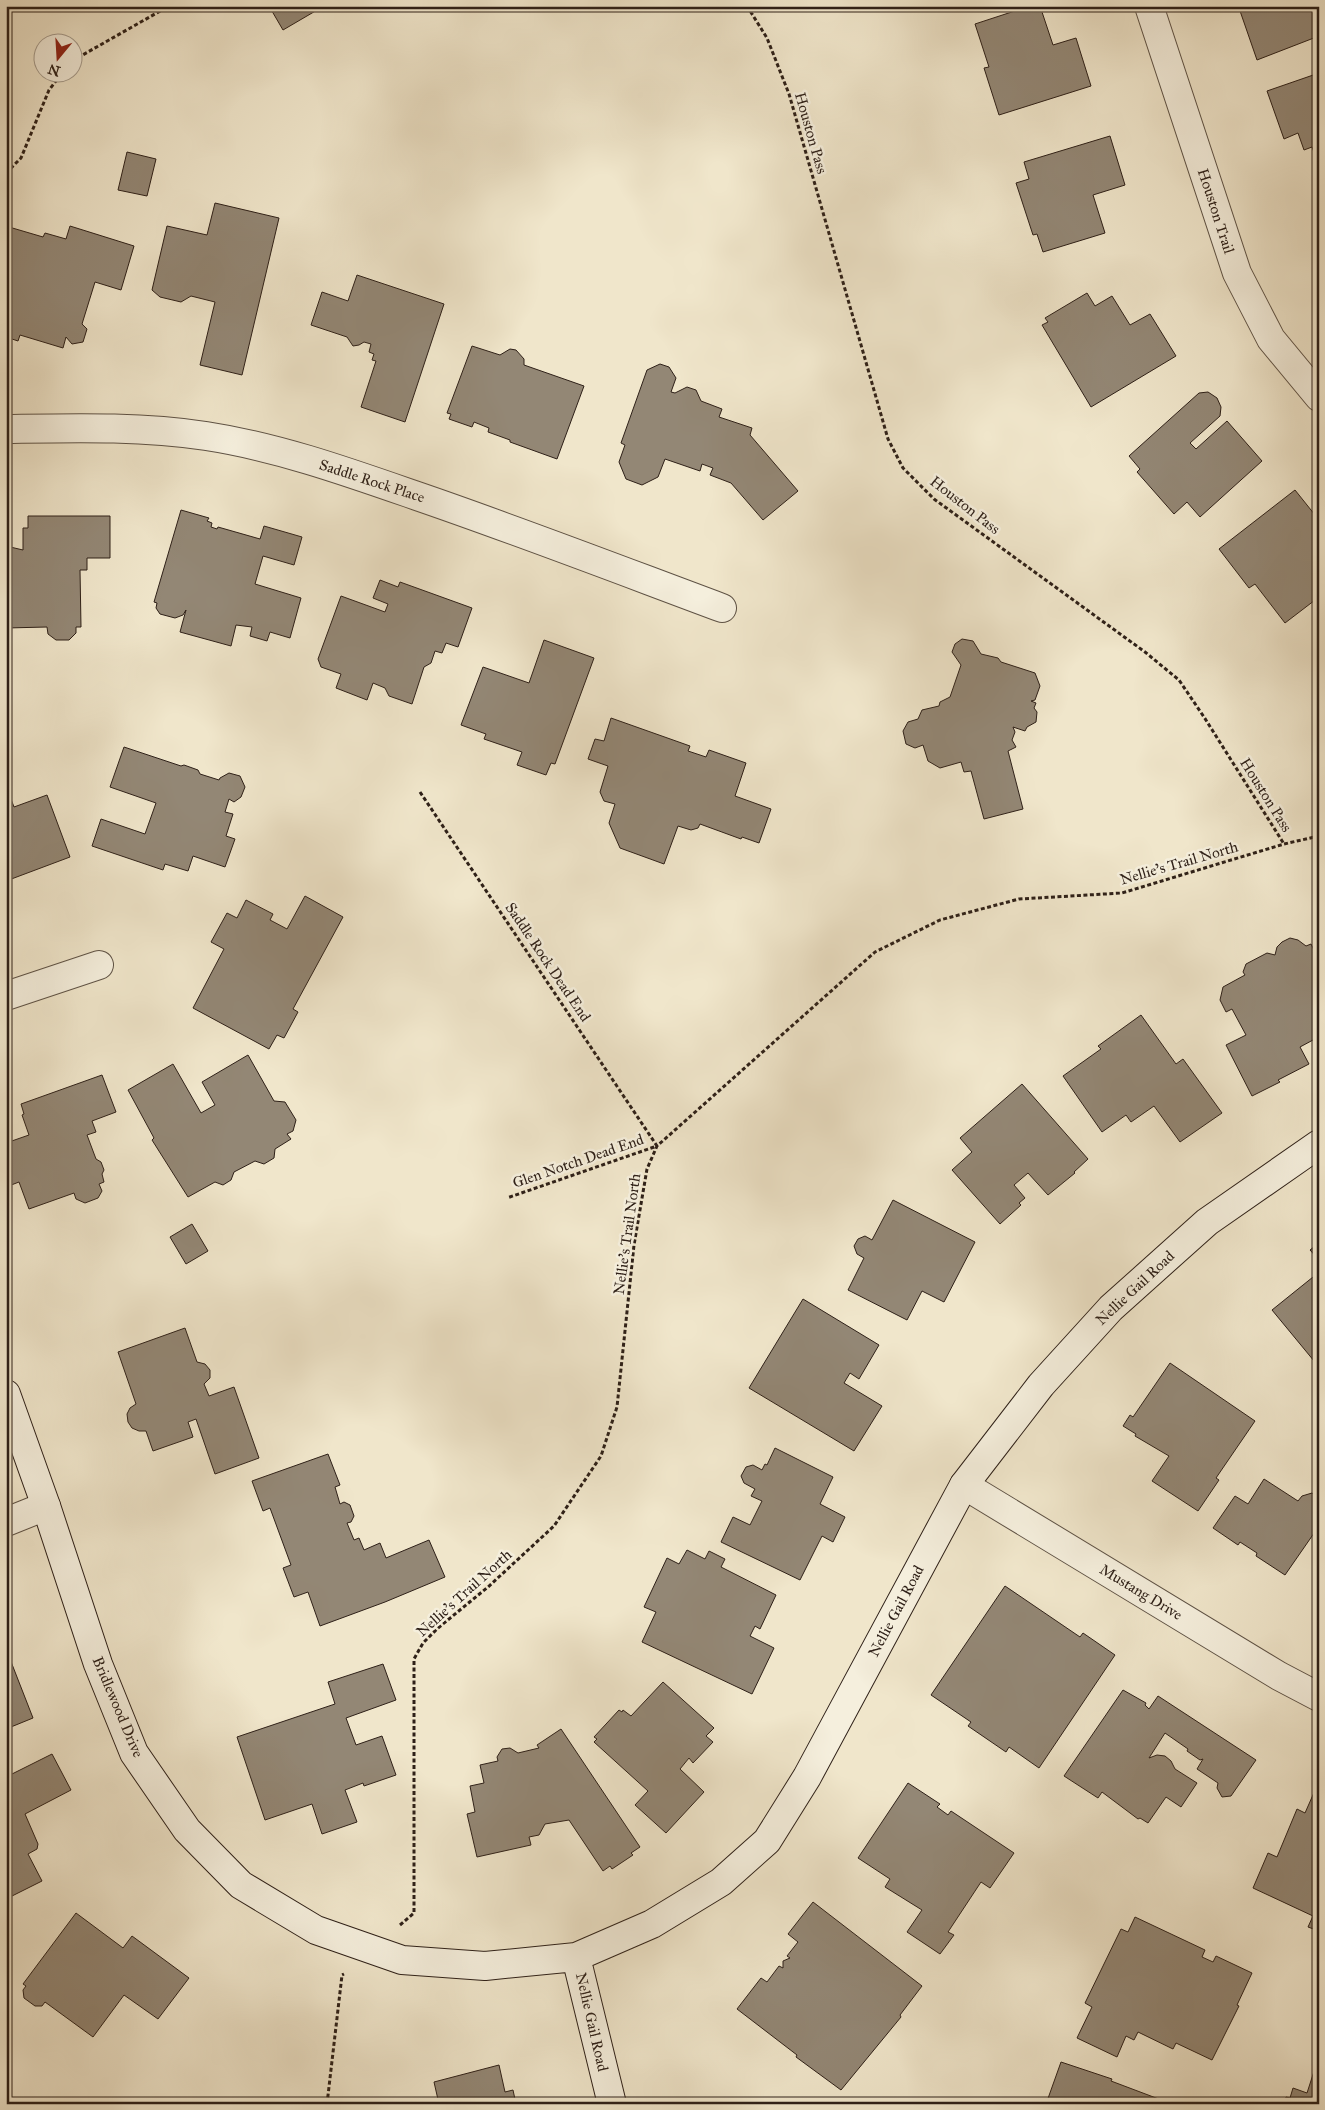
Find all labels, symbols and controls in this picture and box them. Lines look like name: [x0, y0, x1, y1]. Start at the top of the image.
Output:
north arrow: [32, 32, 82, 82]
text: N: [46, 60, 62, 80]
street label: Houston Pass: [791, 90, 831, 176]
street label: Houston Trail: [1194, 166, 1238, 257]
street label: Saddle Rock Place: [317, 455, 427, 507]
street label: Houston Pass: [926, 472, 1004, 538]
street label: Houston Pass: [1236, 755, 1296, 835]
street label: Nellie's Trail North: [1118, 837, 1241, 888]
street label: Saddle Rock Dead End: [501, 899, 595, 1025]
street label: Glen Notch Dead End: [510, 1130, 646, 1192]
street label: Nellie's Trail North: [610, 1172, 645, 1296]
street label: Nellie Gail Road: [1092, 1247, 1178, 1329]
street label: Nellie's Trail North: [413, 1545, 516, 1641]
street label: Mustang Drive: [1096, 1560, 1186, 1624]
street label: Nellie Gail Road: [864, 1562, 928, 1660]
street label: Bridlewood Drive: [89, 1654, 147, 1760]
street label: Nellie Gail Road: [572, 1971, 612, 2074]

